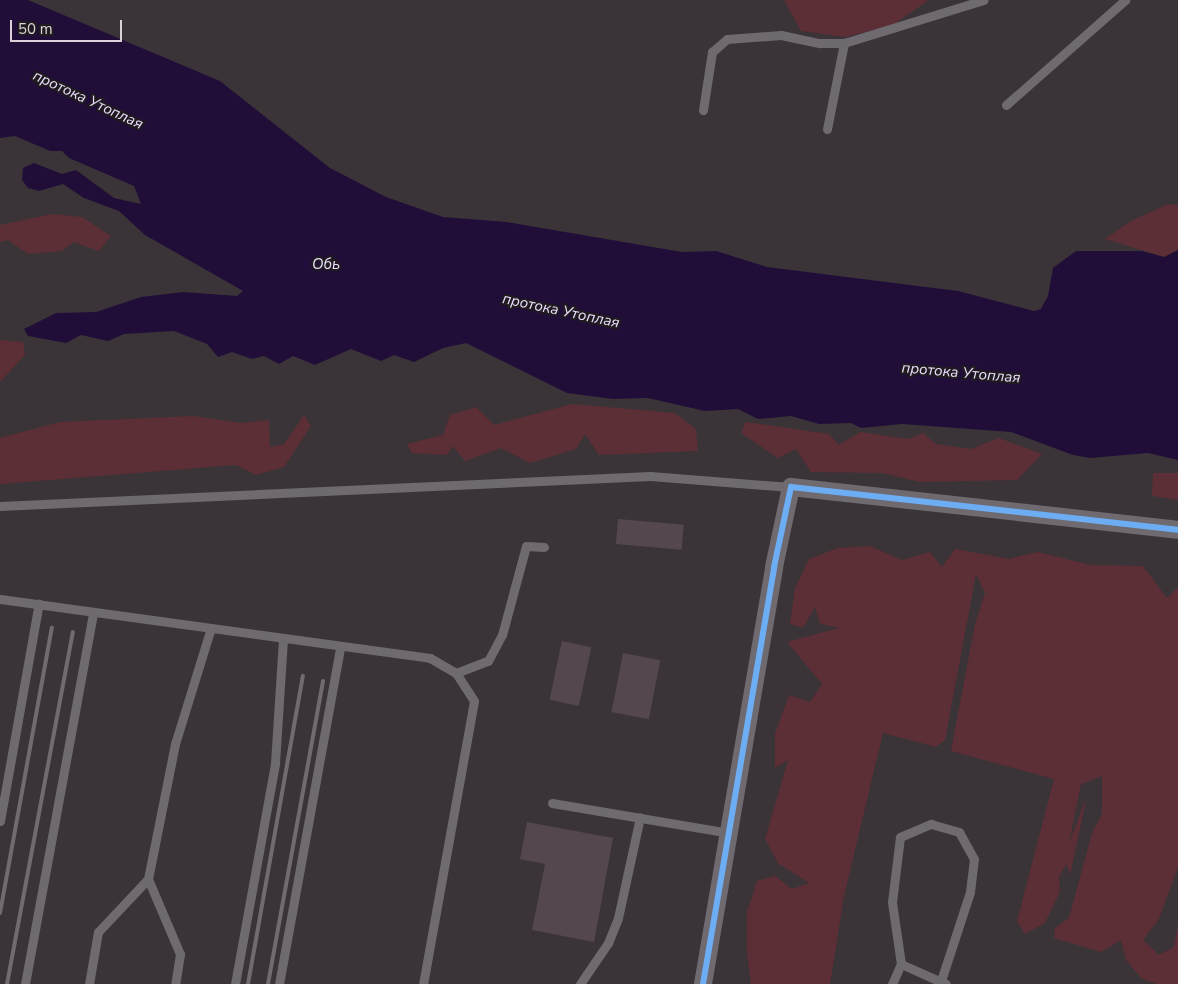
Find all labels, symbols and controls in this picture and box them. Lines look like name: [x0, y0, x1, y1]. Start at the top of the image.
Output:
scale bar: [12, 10, 125, 42]
text: 50 m: [18, 19, 53, 39]
water label: протока Утоплая: [30, 67, 146, 133]
water label: Обь: [312, 256, 340, 274]
water label: протока Утоплая: [501, 290, 621, 332]
water label: протока Утоплая: [901, 359, 1021, 387]

